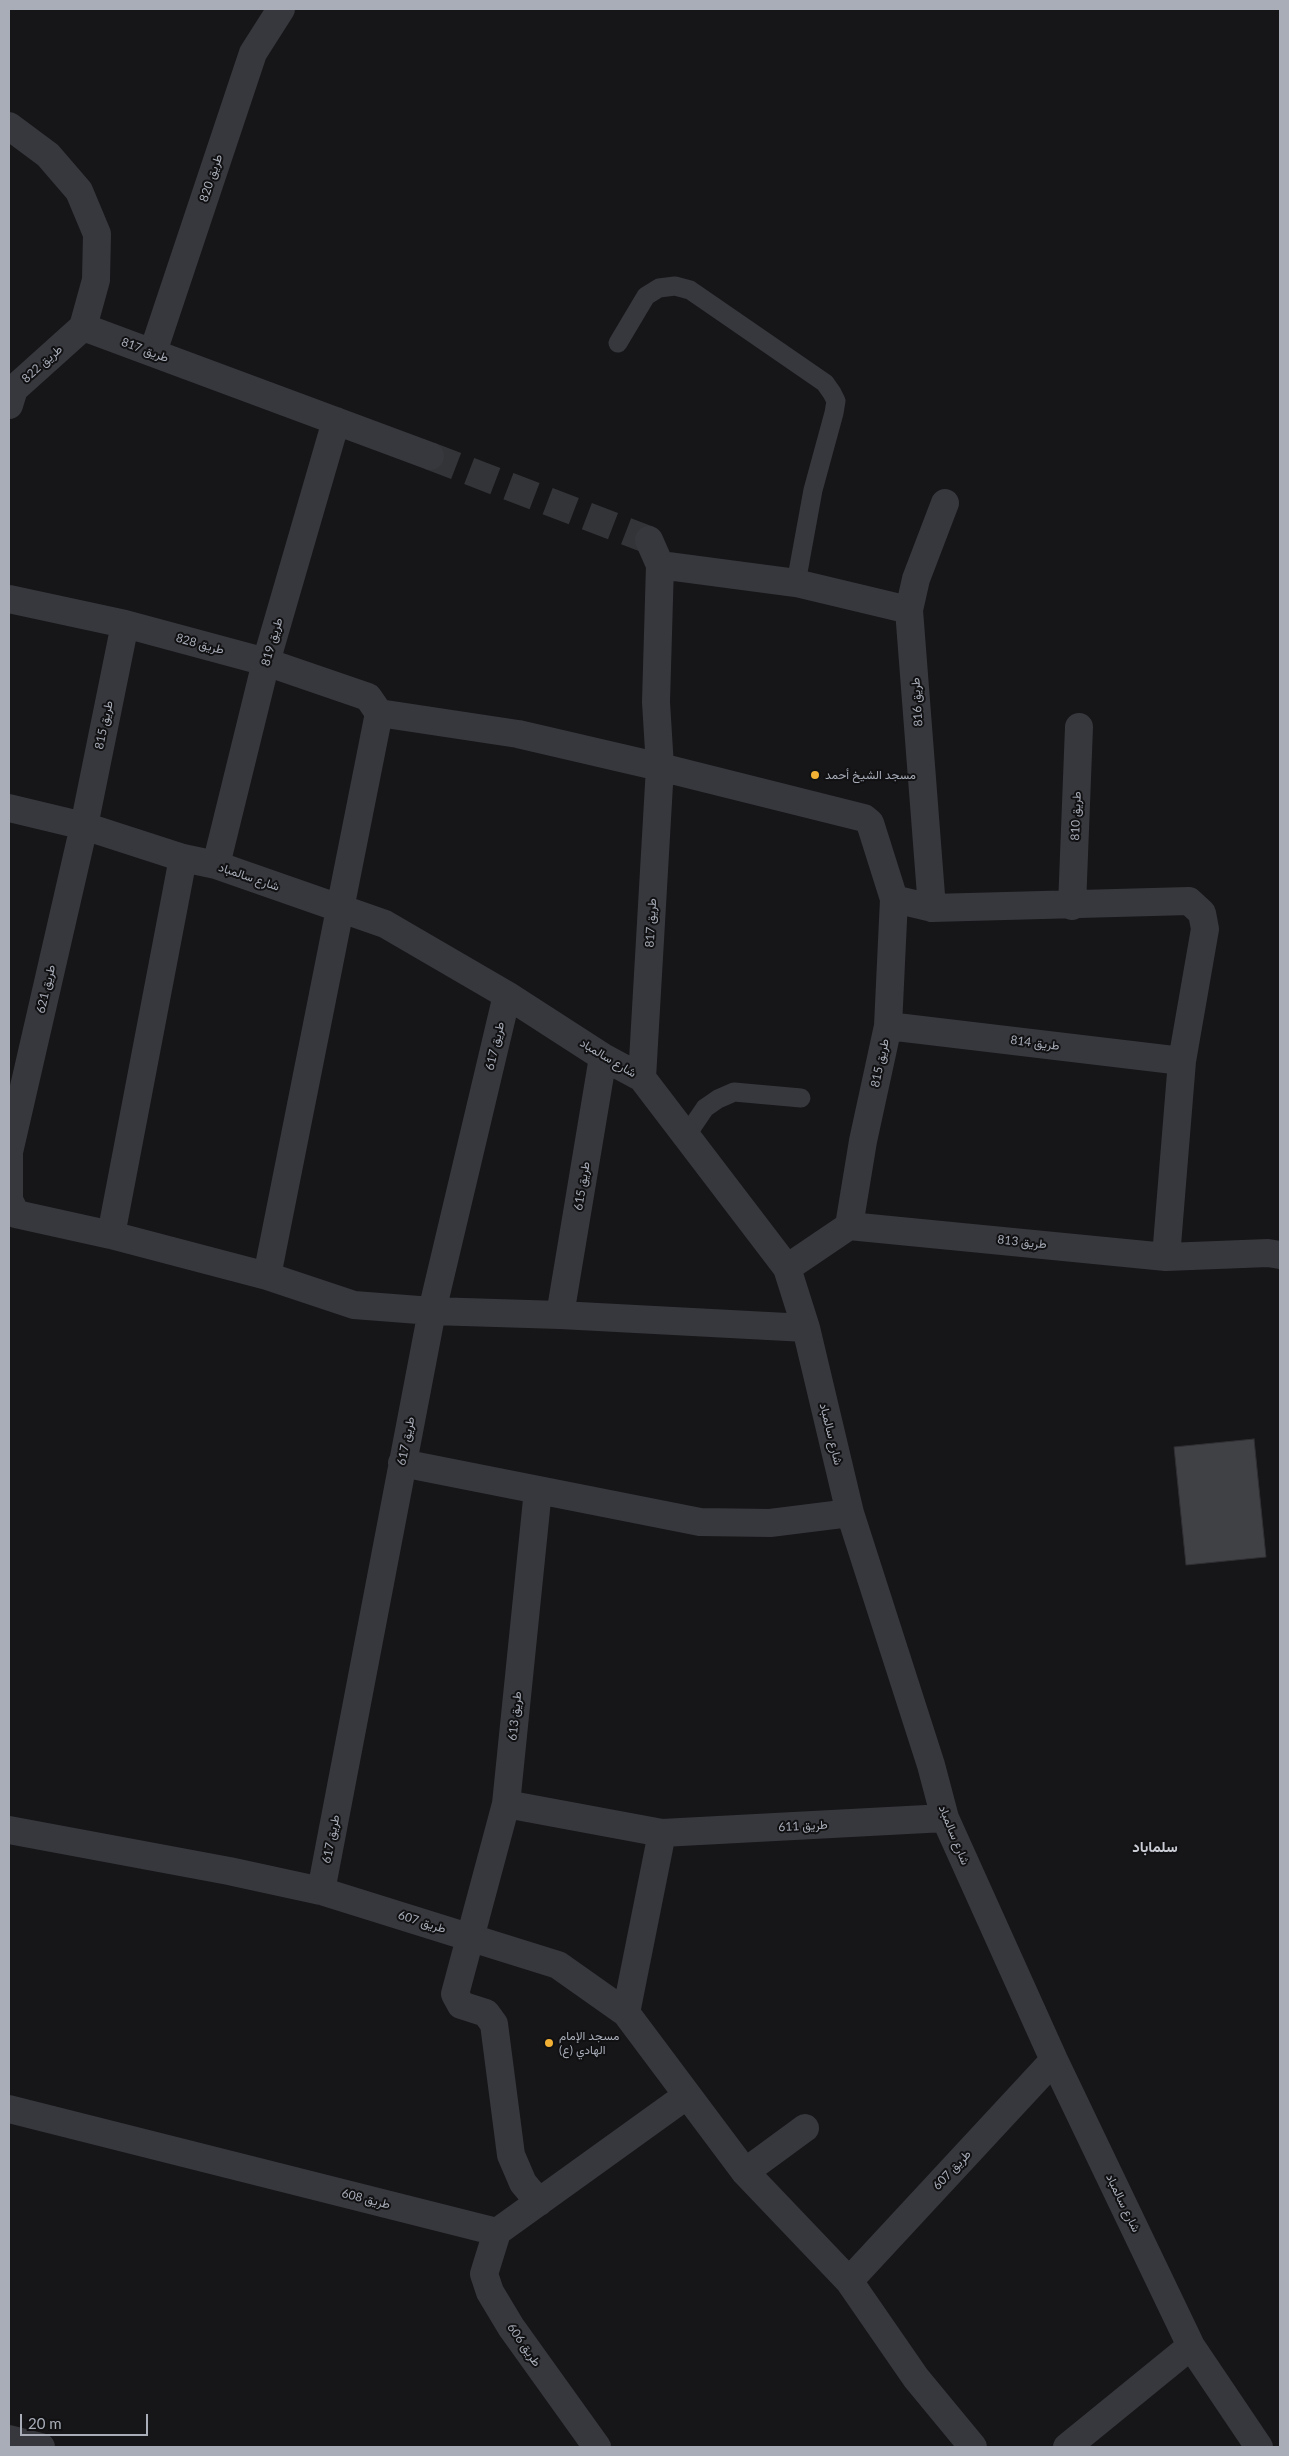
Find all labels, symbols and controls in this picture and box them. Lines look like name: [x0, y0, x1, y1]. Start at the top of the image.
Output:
street label: طريق 820: [197, 152, 225, 204]
street label: طريق 817: [119, 335, 171, 365]
street label: طريق 822: [19, 342, 65, 386]
street label: طريق 819: [258, 616, 286, 668]
street label: طريق 828: [174, 631, 226, 657]
street label: طريق 816: [908, 677, 926, 727]
street label: طريق 815: [92, 699, 116, 751]
place label: مسجد الشيخ أحمد: [825, 768, 916, 782]
marker: مسجد الشيخ أحمد: [809, 769, 821, 781]
street label: طريق 810: [1068, 791, 1084, 841]
street label: شارع سالمباد: [217, 860, 281, 894]
street label: طريق 817: [643, 898, 659, 948]
street label: طريق 621: [33, 963, 59, 1015]
street label: طريق 617: [482, 1020, 508, 1072]
street label: طريق 814: [1010, 1033, 1060, 1053]
street label: شارع سالمباد: [577, 1036, 639, 1080]
street label: طريق 815: [868, 1037, 892, 1089]
street label: طريق 615: [571, 1160, 593, 1212]
street label: طريق 813: [997, 1232, 1047, 1252]
street label: شارع سالمباد: [816, 1402, 846, 1466]
street label: طريق 617: [394, 1415, 418, 1467]
street label: طريق 613: [505, 1691, 525, 1741]
street label: شارع سالمباد: [935, 1803, 973, 1867]
street label: طريق 617: [319, 1813, 343, 1865]
street label: طريق 611: [778, 1818, 828, 1834]
district label: سلماباد: [1132, 1838, 1178, 1856]
street label: طريق 607: [396, 1908, 448, 1936]
place label: مسجد الإمام الهادي (ع): [559, 2029, 619, 2057]
marker: مسجد الإمام الهادي (ع): [543, 2037, 555, 2049]
street label: طريق 607: [930, 2147, 974, 2193]
street label: شارع سالمباد: [1103, 2171, 1143, 2235]
street label: طريق 608: [340, 2186, 392, 2212]
street label: طريق 606: [504, 2321, 544, 2369]
scale bar: [22, 2404, 150, 2436]
text: 20 m: [28, 2414, 62, 2432]

